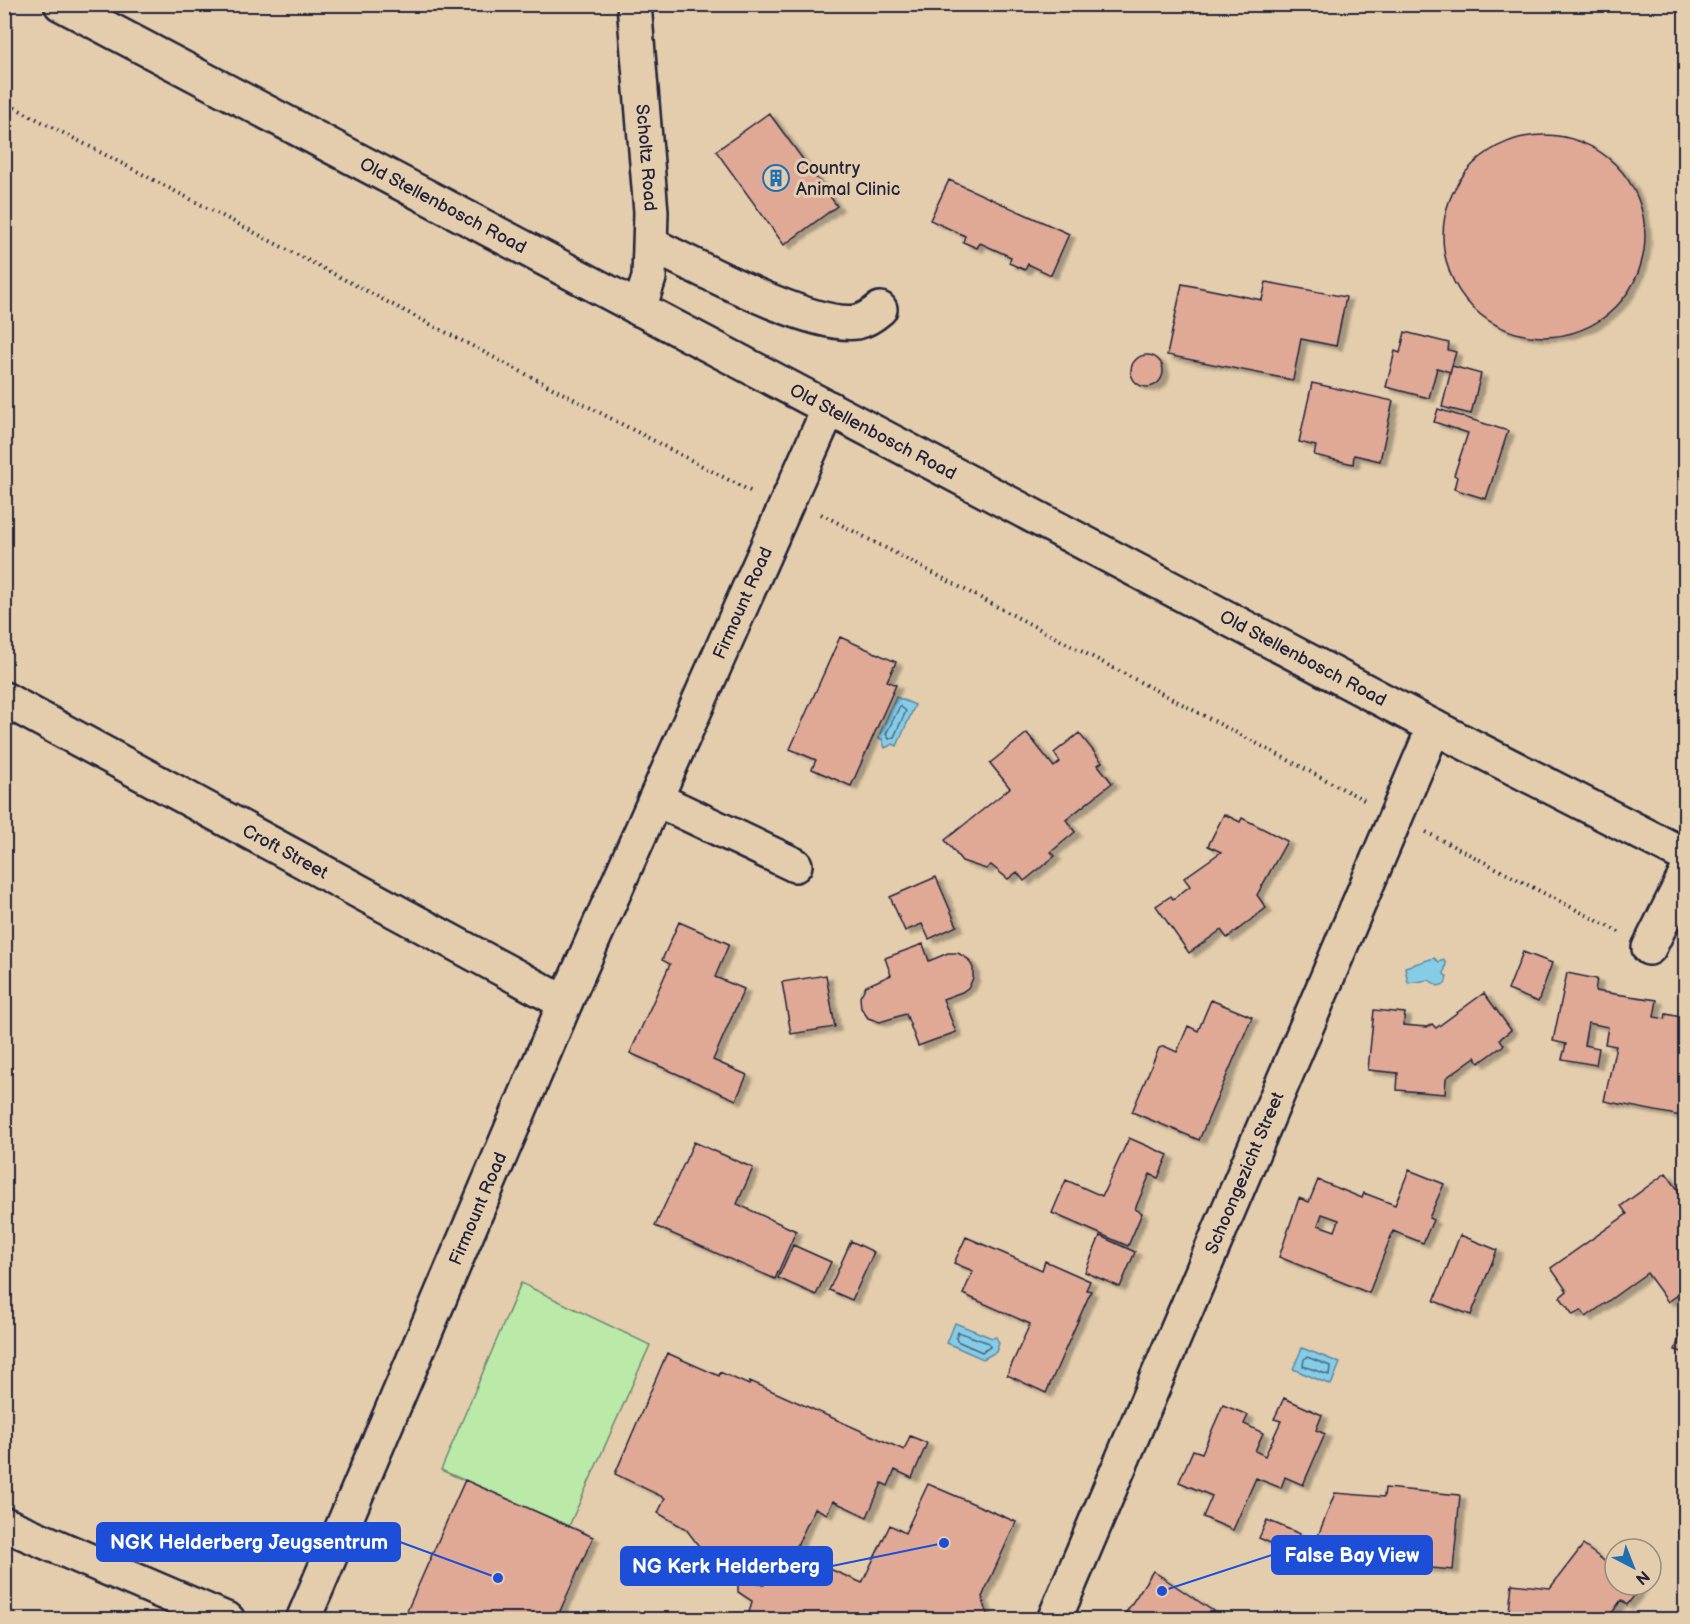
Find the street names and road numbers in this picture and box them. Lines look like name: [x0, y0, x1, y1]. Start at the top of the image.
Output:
street label: Scholtz Road: [632, 103, 661, 212]
street label: Old Stellenbosch Road: [356, 153, 530, 258]
street label: Old Stellenbosch Road: [786, 379, 960, 484]
street label: Firmount Road: [708, 544, 777, 662]
street label: Old Stellenbosch Road: [1216, 606, 1390, 711]
street label: Croft Street: [239, 820, 332, 883]
street label: Schoongezicht Street: [1201, 1088, 1288, 1257]
street label: Firmount Road: [444, 1149, 511, 1268]

